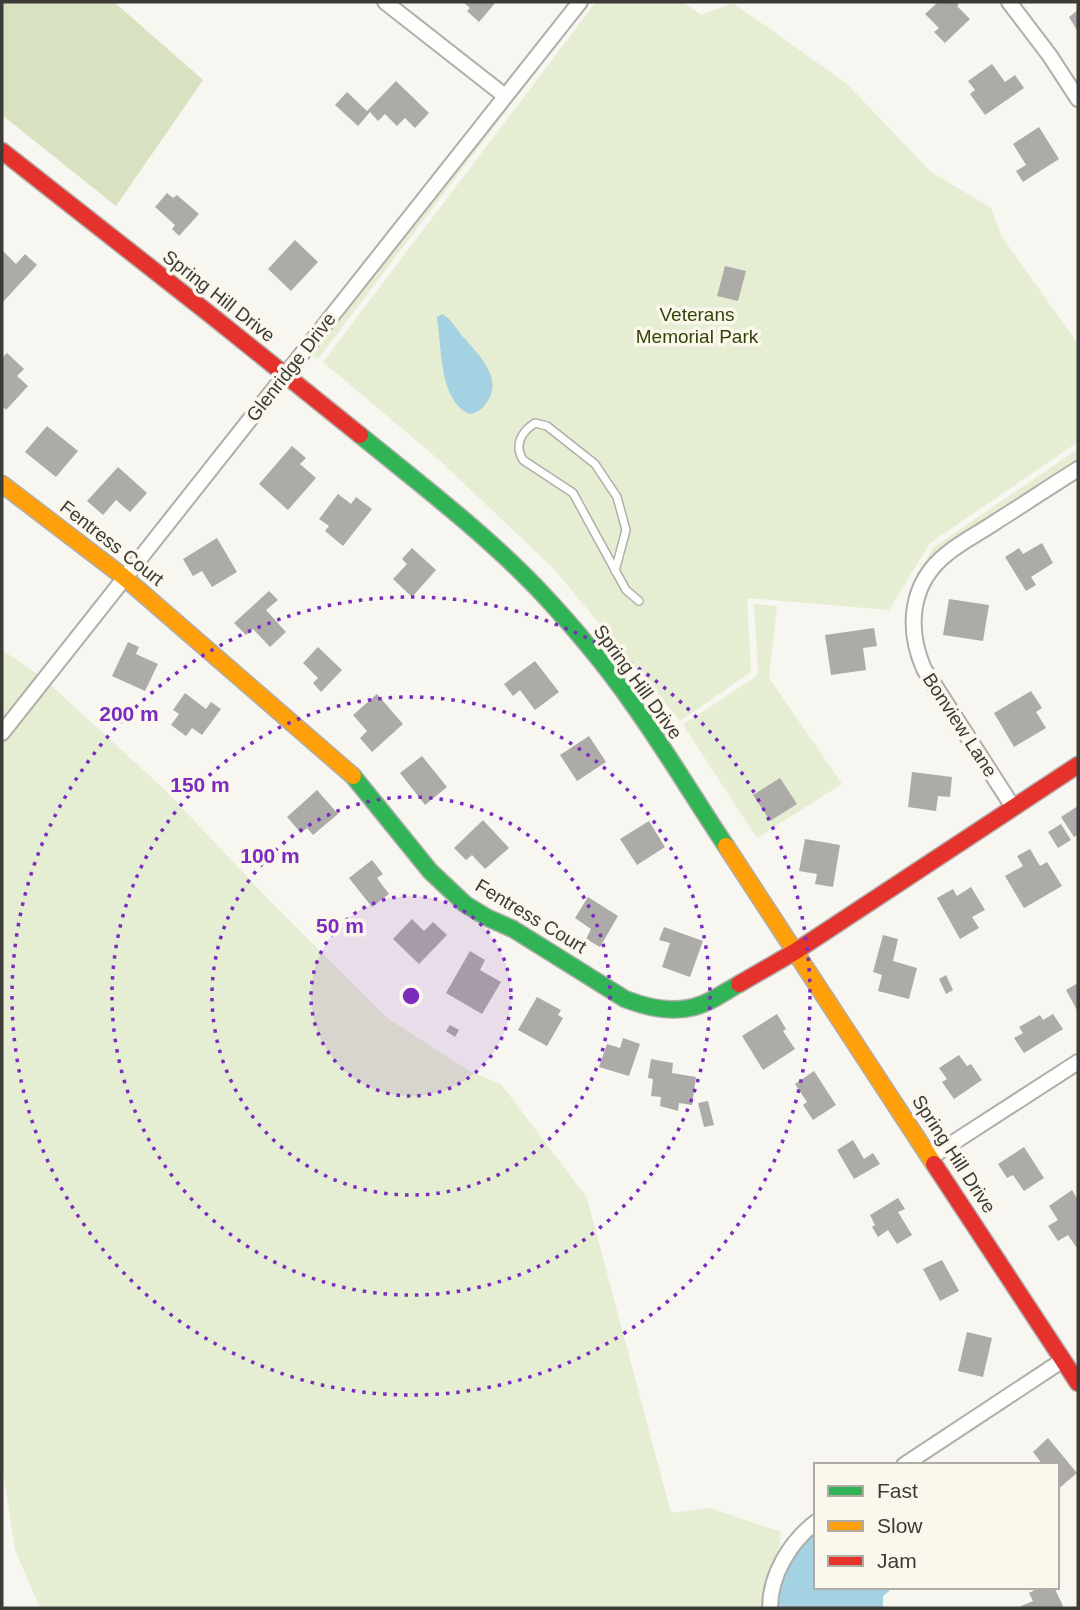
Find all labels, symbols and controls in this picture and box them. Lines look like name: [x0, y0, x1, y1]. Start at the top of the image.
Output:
street label: Spring Hill Drive: [159, 246, 279, 346]
park label: Veterans Memorial Park: [636, 304, 759, 347]
street label: Glenridge Drive: [242, 309, 340, 425]
street label: Fentress Court: [56, 496, 169, 590]
street label: Spring Hill Drive: [589, 621, 687, 743]
street label: Bonview Lane: [919, 669, 1001, 781]
text: 200 m: [99, 702, 159, 725]
text: 150 m: [170, 773, 230, 796]
text: 100 m: [240, 844, 300, 867]
street label: Fentress Court: [472, 875, 591, 958]
text: 50 m: [316, 914, 364, 937]
centre of rings: [399, 984, 423, 1008]
street label: Spring Hill Drive: [908, 1091, 1000, 1217]
legend: [814, 1463, 1059, 1589]
text: Fast: [877, 1479, 918, 1502]
text: Slow: [877, 1514, 923, 1537]
text: Jam: [877, 1549, 917, 1572]

